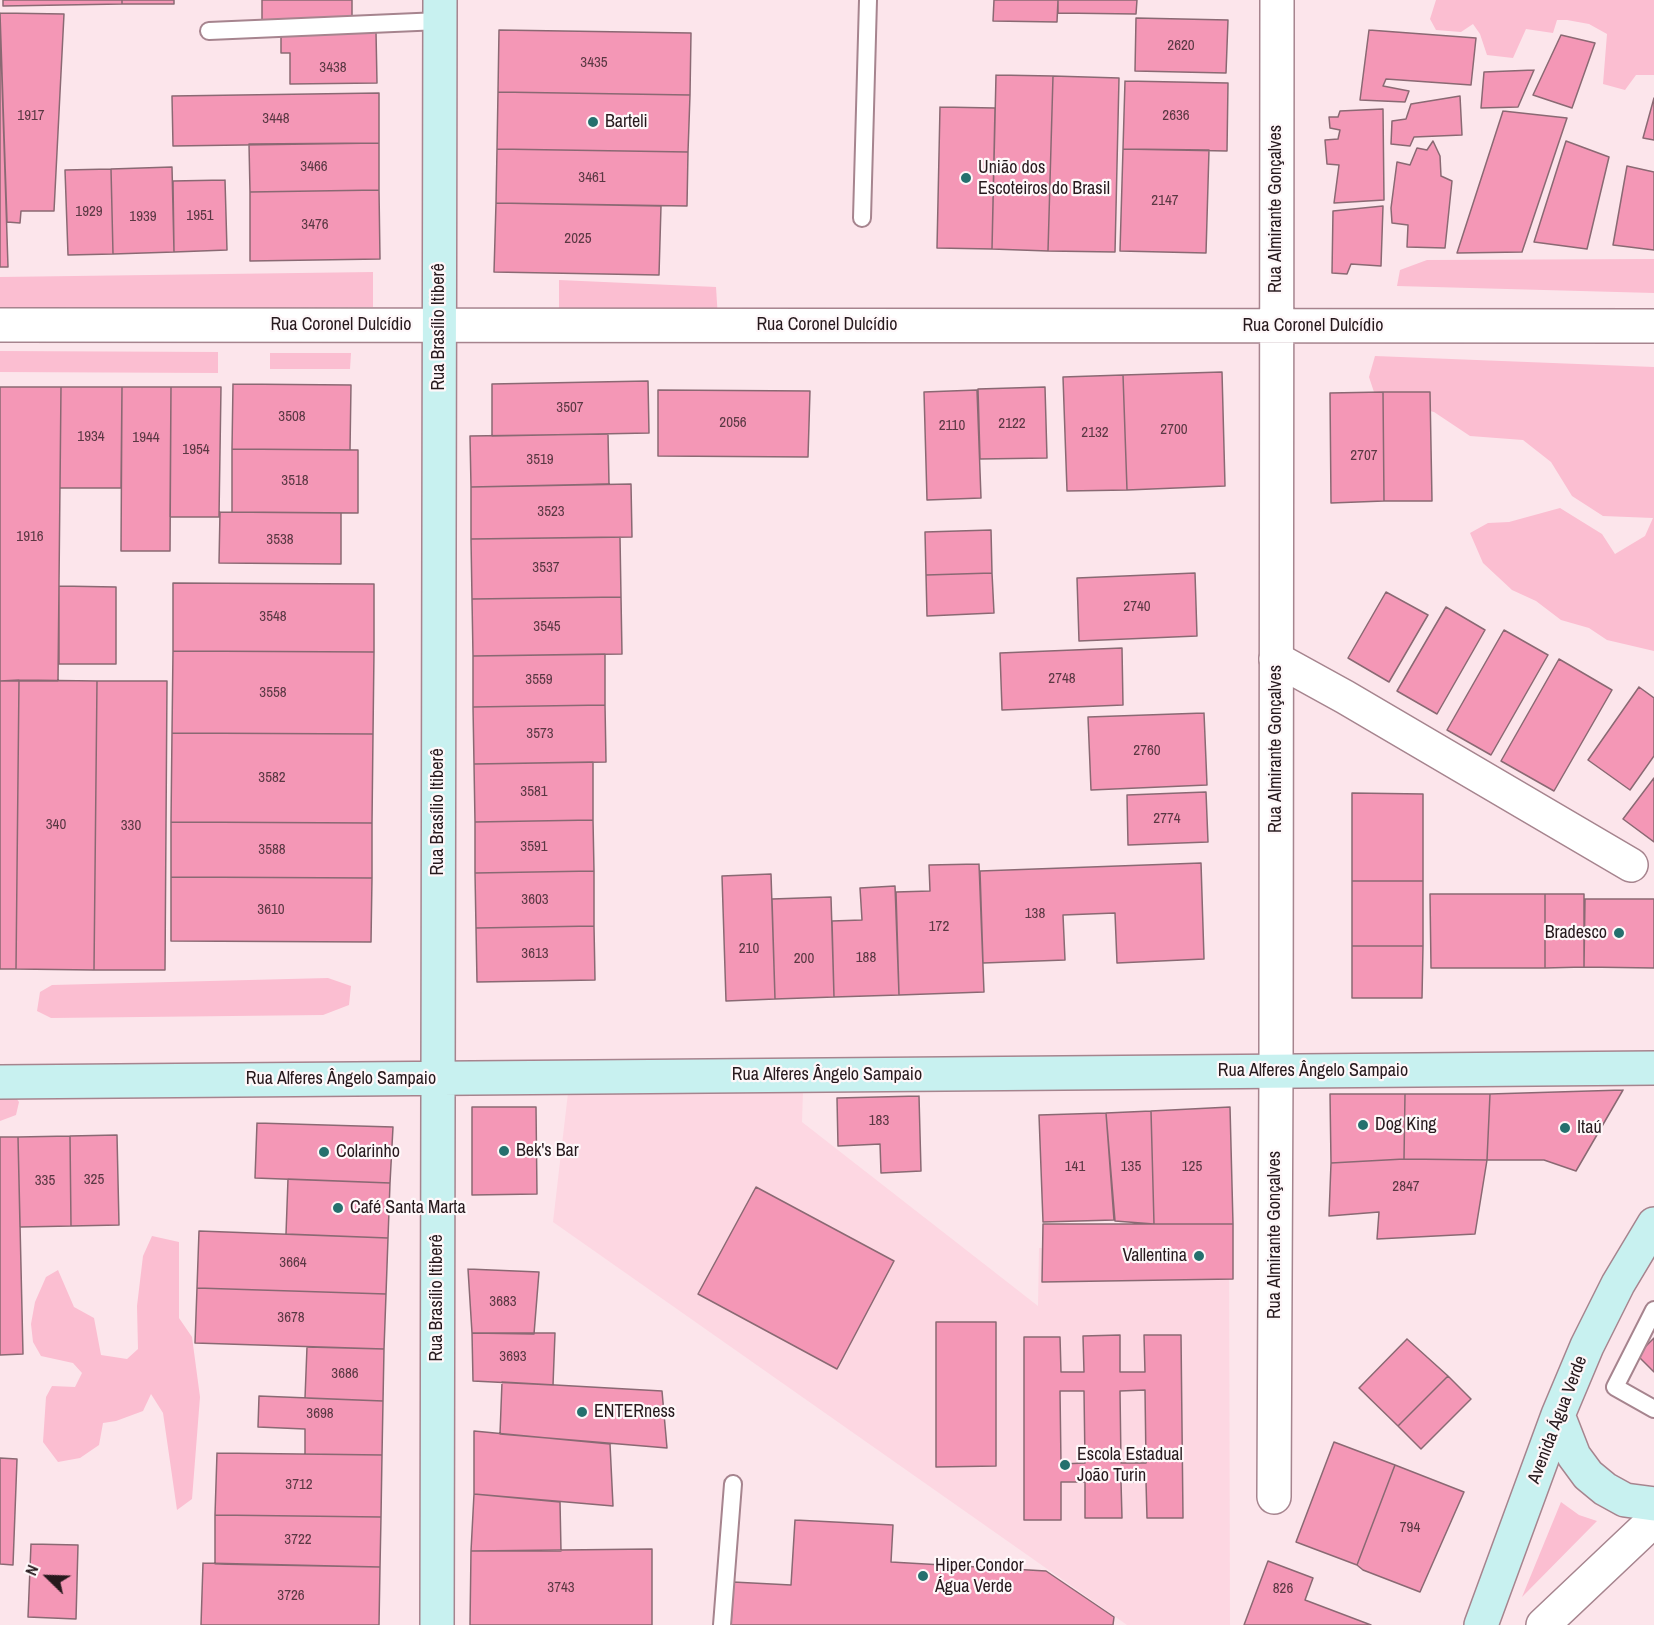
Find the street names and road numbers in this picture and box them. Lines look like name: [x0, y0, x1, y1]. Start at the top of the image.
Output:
street label: Rua Almirante Gonçalves: [1265, 125, 1287, 293]
street label: Rua Brasílio Itiberê: [428, 263, 450, 391]
street label: Rua Coronel Dulcídio: [270, 314, 412, 336]
street label: Rua Coronel Dulcídio: [756, 314, 898, 336]
street label: Rua Coronel Dulcídio: [1242, 315, 1384, 337]
street label: Rua Almirante Gonçalves: [1265, 665, 1287, 833]
street label: Rua Brasílio Itiberê: [427, 748, 449, 876]
street label: Rua Alferes Ângelo Sampaio: [1218, 1060, 1408, 1082]
street label: Rua Alferes Ângelo Sampaio: [732, 1064, 922, 1086]
street label: Rua Alferes Ângelo Sampaio: [246, 1068, 436, 1090]
street label: Rua Almirante Gonçalves: [1264, 1151, 1286, 1319]
street label: Rua Brasílio Itiberê: [426, 1234, 448, 1362]
street label: Avenida Água Verde: [1524, 1353, 1592, 1487]

